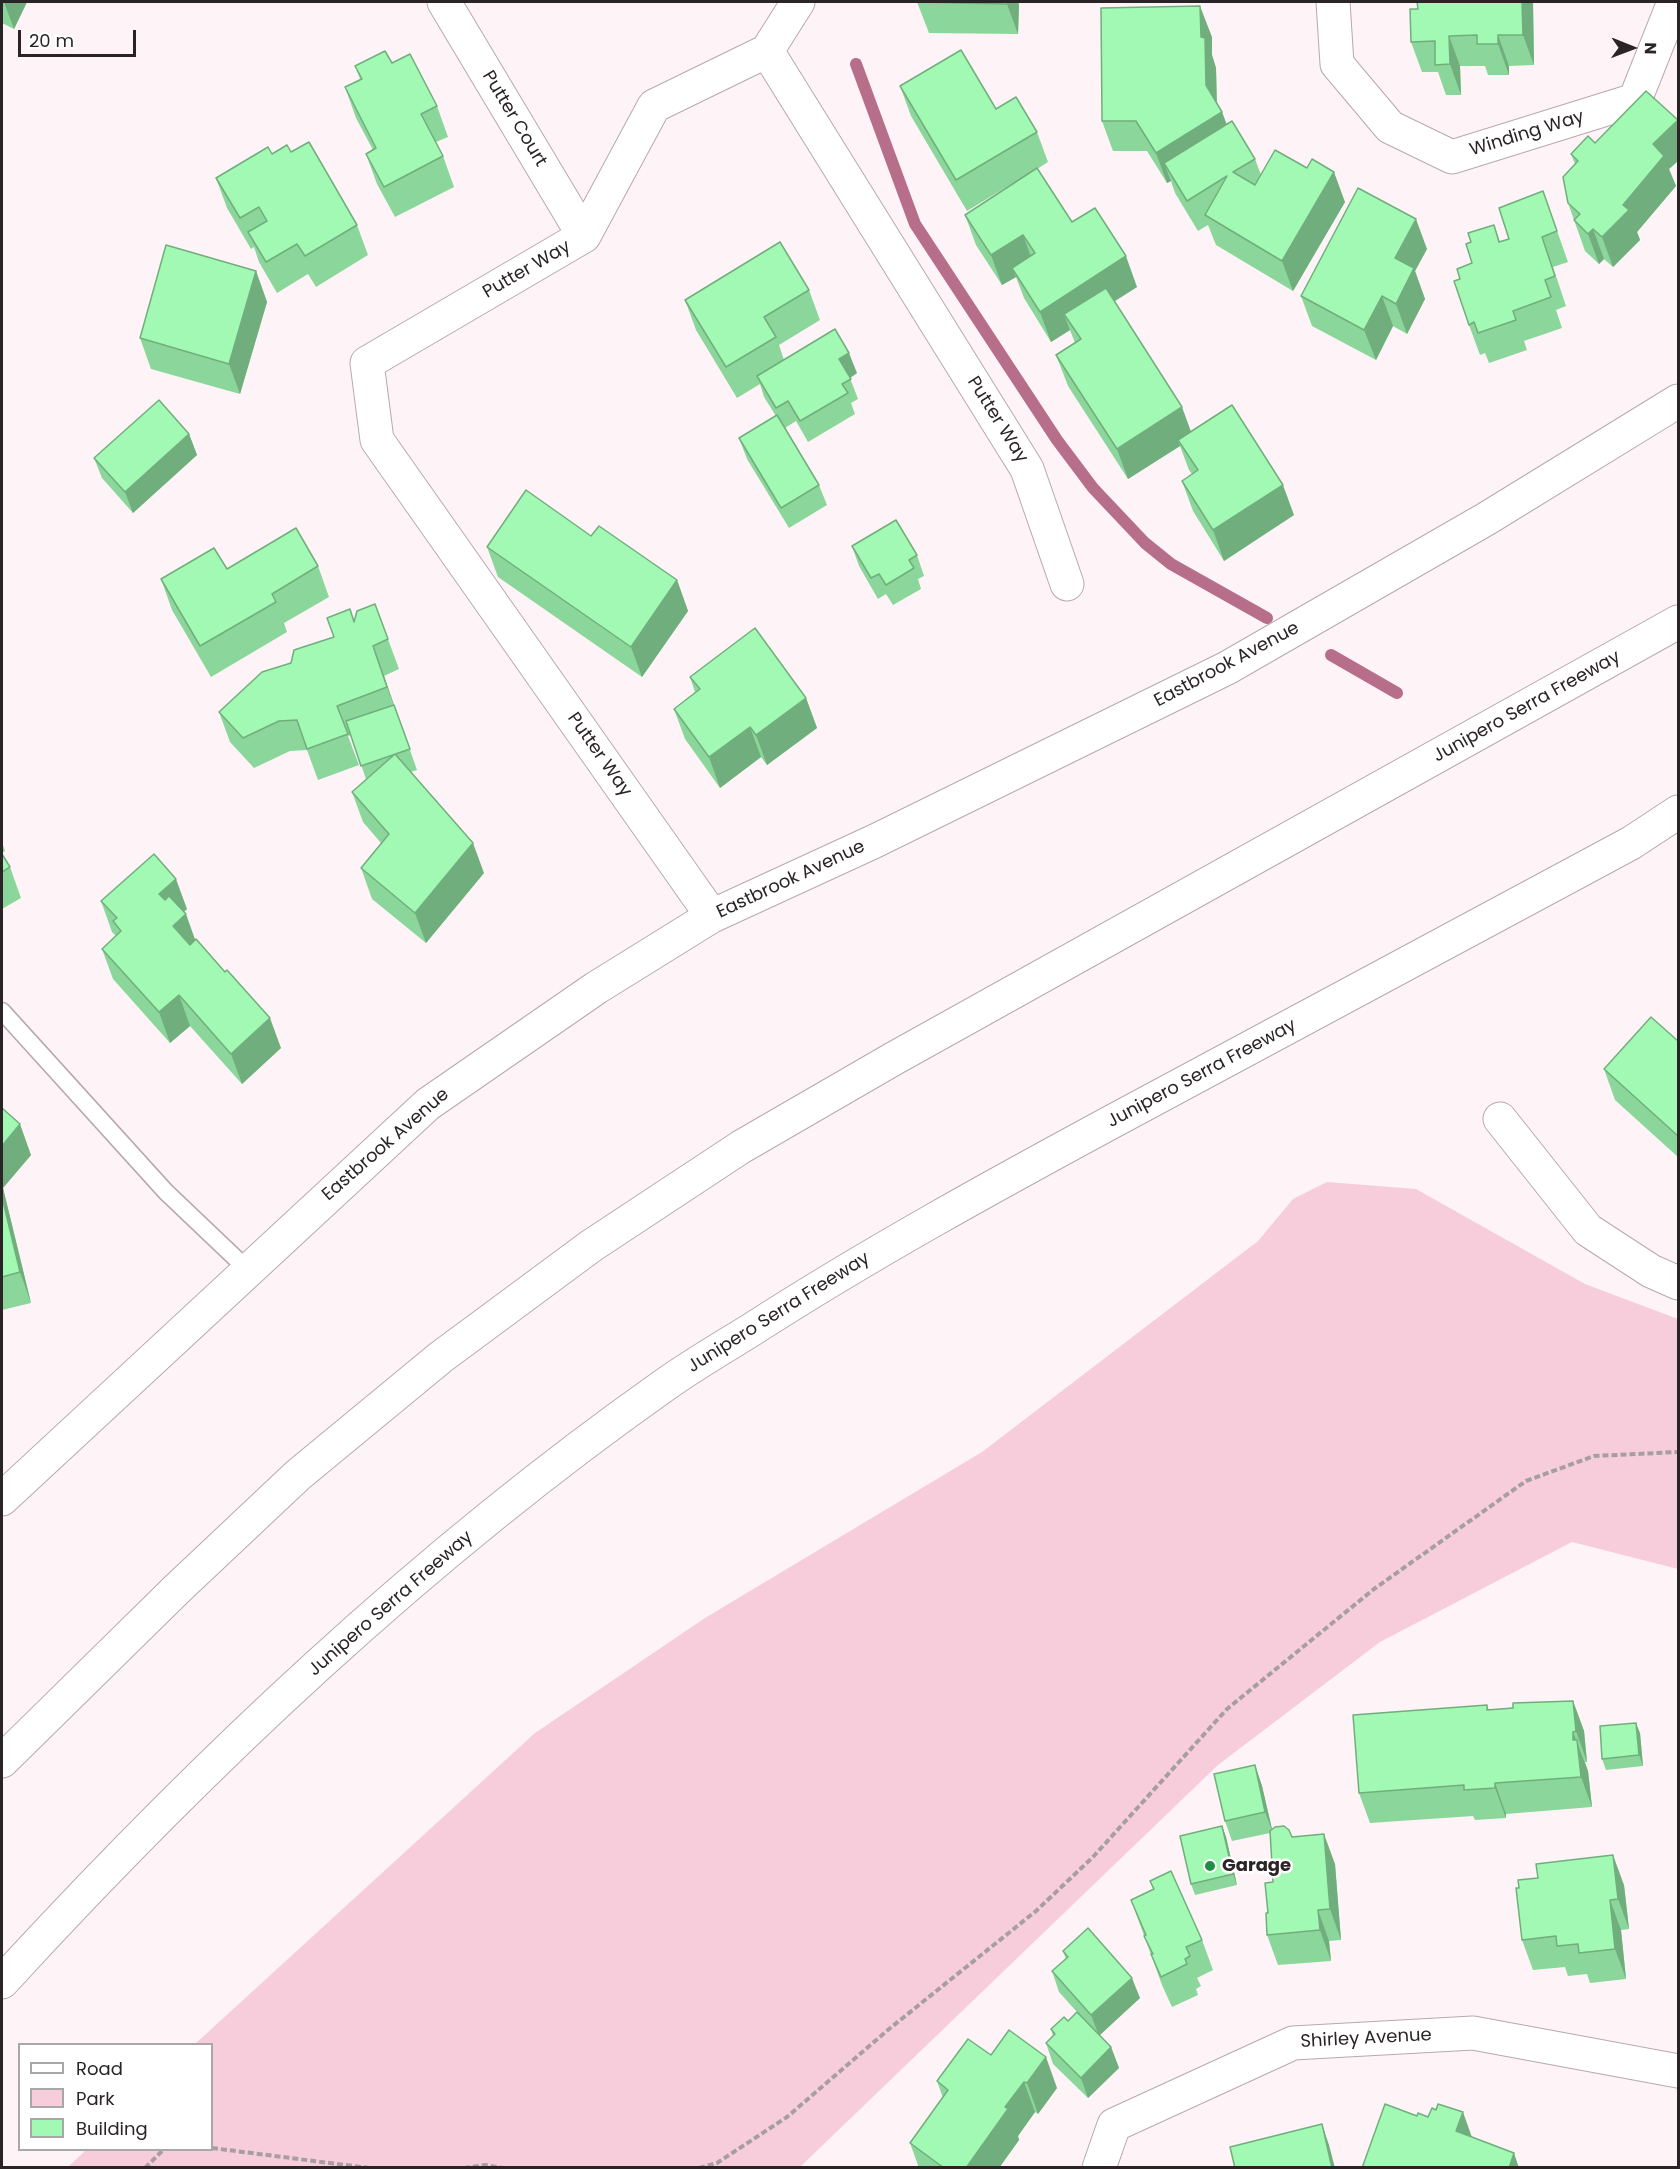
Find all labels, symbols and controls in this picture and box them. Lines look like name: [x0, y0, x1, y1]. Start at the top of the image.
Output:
scale bar: [21, 18, 140, 56]
north arrow: [1602, 18, 1662, 78]
text: 20 m: [29, 28, 74, 53]
text: N: [1639, 42, 1662, 55]
street label: Putter Court: [477, 67, 551, 171]
street label: Winding Way: [1467, 106, 1587, 162]
street label: Putter Way: [479, 236, 575, 304]
street label: Putter Way: [962, 373, 1032, 467]
street label: Eastbrook Avenue: [1151, 618, 1303, 712]
street label: Junipero Serra Freeway: [1430, 646, 1624, 768]
street label: Putter Way: [562, 709, 636, 801]
street label: Eastbrook Avenue: [714, 836, 868, 924]
street label: Junipero Serra Freeway: [1104, 1015, 1300, 1133]
street label: Eastbrook Avenue: [318, 1084, 454, 1206]
street label: Junipero Serra Freeway: [684, 1248, 874, 1378]
street label: Junipero Serra Freeway: [304, 1527, 478, 1681]
place label: Garage: [1222, 1855, 1291, 1877]
marker: Garage: [1203, 1859, 1217, 1873]
street label: Shirley Avenue: [1300, 2025, 1432, 2053]
legend: [18, 2043, 213, 2151]
text: Road: [76, 2056, 123, 2081]
text: Park: [76, 2086, 115, 2111]
text: Building: [76, 2116, 148, 2141]

